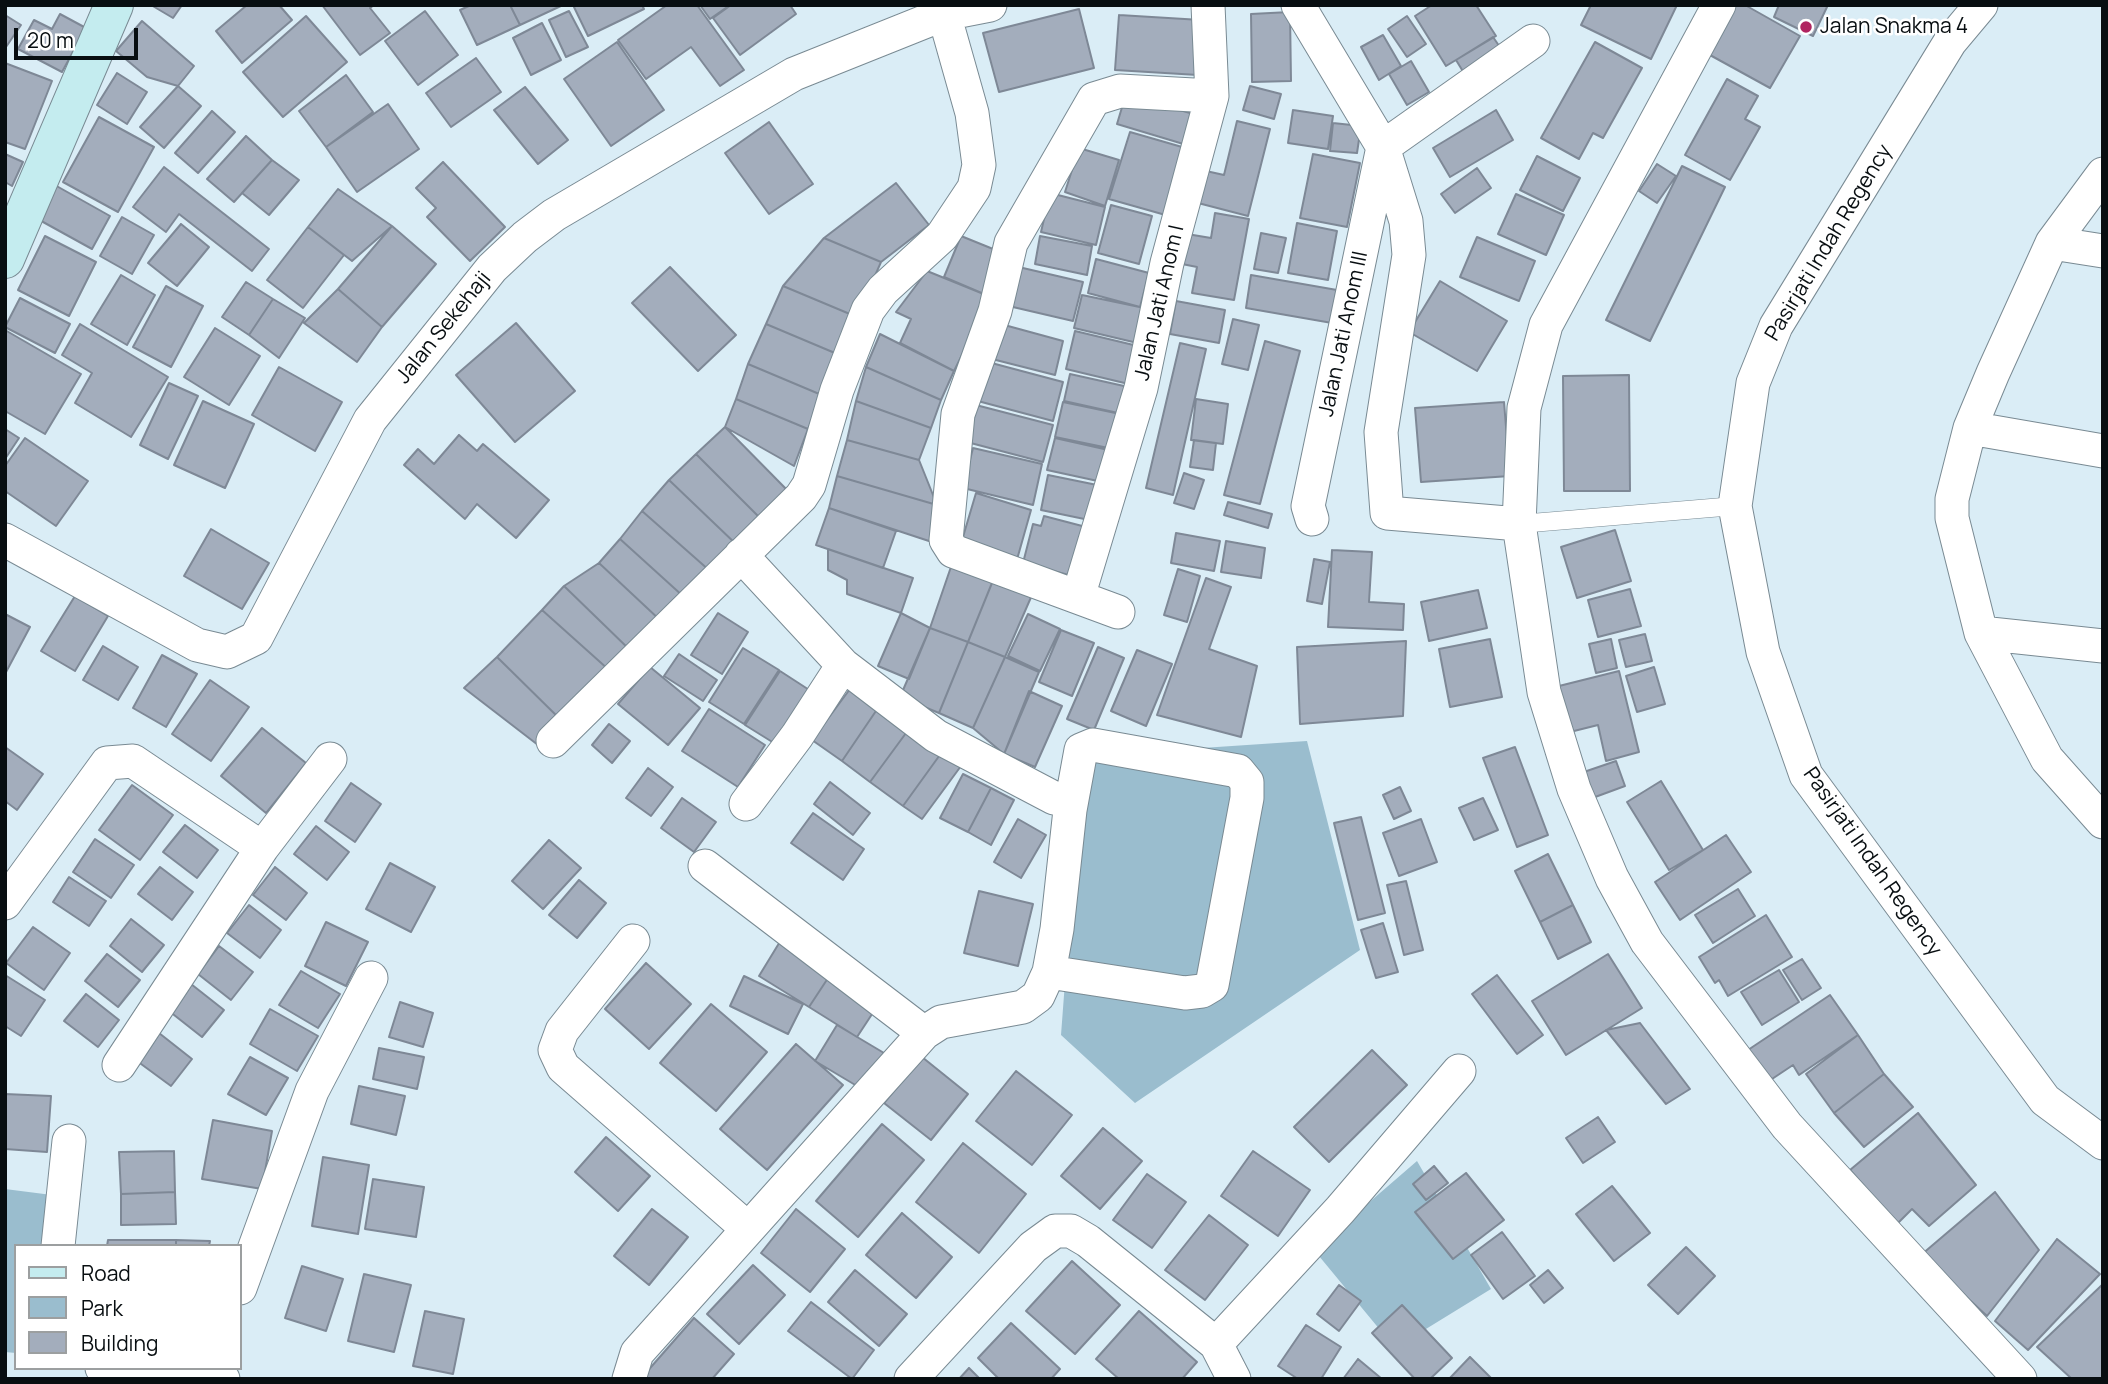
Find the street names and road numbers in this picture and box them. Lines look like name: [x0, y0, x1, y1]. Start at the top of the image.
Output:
street label: Pasirjati Indah Regency: [1760, 140, 1898, 346]
street label: Jalan Jati Anom I: [1130, 223, 1190, 383]
street label: Jalan Jati Anom III: [1314, 249, 1374, 419]
street label: Jalan Sekehaji: [391, 267, 497, 389]
street label: Pasirjati Indah Regency: [1797, 763, 1947, 961]

